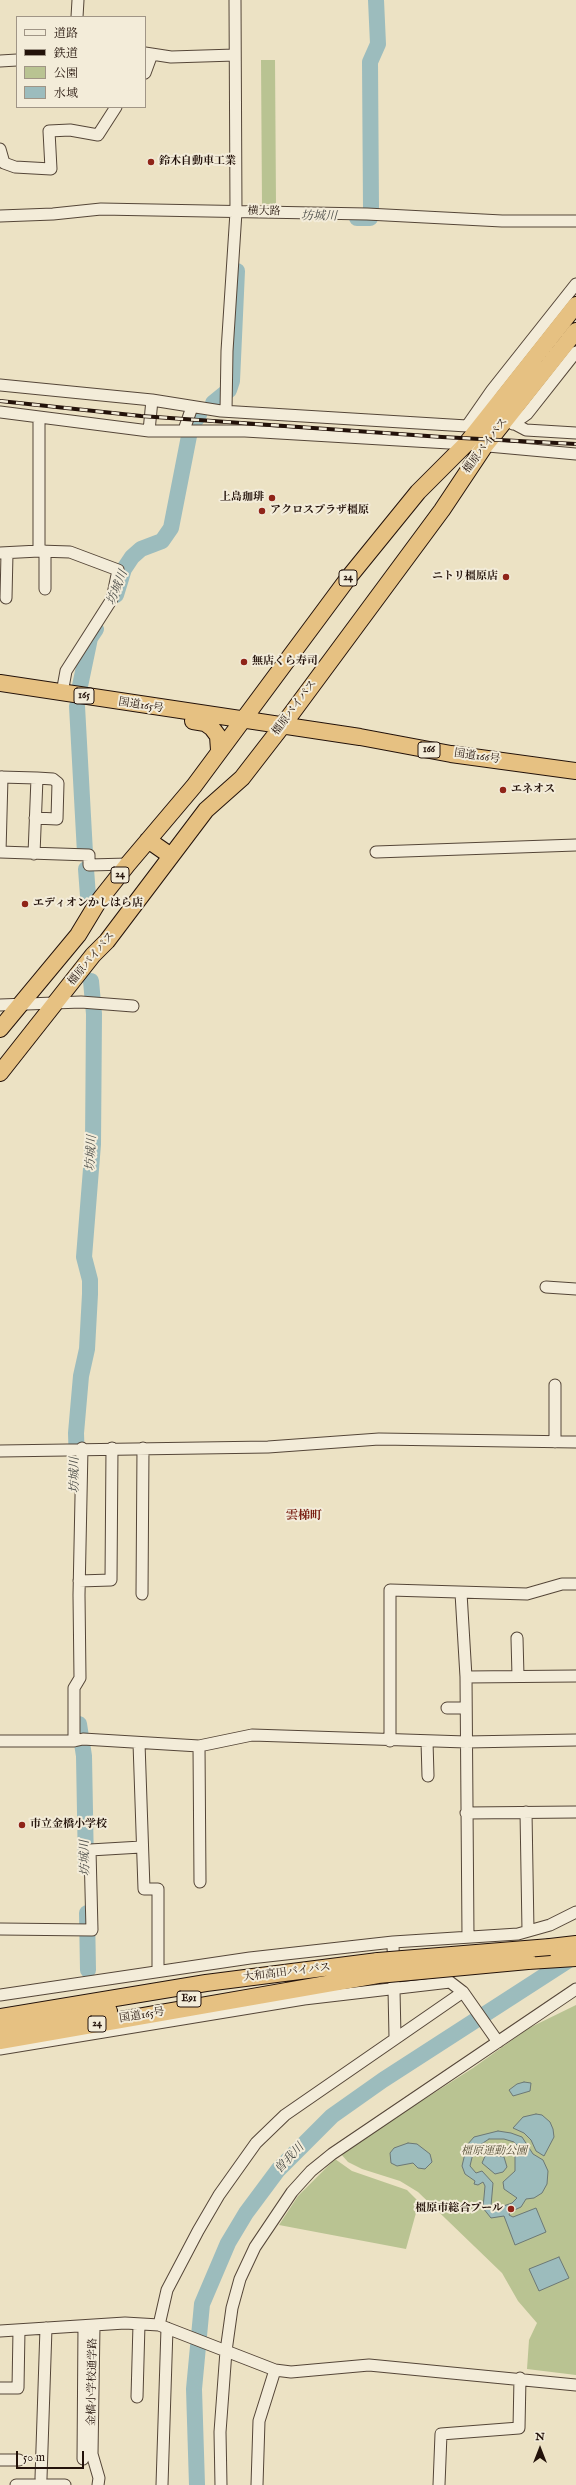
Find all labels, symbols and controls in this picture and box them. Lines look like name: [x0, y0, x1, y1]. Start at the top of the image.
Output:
legend: [16, 16, 146, 108]
text: 道路: [54, 26, 78, 41]
text: 鉄道: [54, 46, 78, 61]
text: 公園: [54, 66, 78, 81]
text: 水域: [54, 86, 78, 101]
place label: 鈴木自動車工業: [159, 155, 236, 169]
marker: 鈴木自動車工業: [146, 157, 156, 167]
street label: 横大路: [247, 205, 281, 219]
water label: 坊城川: [301, 209, 337, 225]
street label: 橿原バイパス: [461, 416, 511, 476]
place label: 上島珈琲: [220, 491, 264, 505]
marker: 上島珈琲: [267, 493, 277, 503]
place label: アクロスプラザ橿原: [270, 504, 369, 518]
marker: アクロスプラザ橿原: [257, 506, 267, 516]
water label: 坊城川: [105, 569, 131, 607]
road number: 24: [339, 570, 357, 586]
place label: ニトリ橿原店: [432, 570, 498, 584]
marker: ニトリ橿原店: [501, 572, 511, 582]
place label: 無店くら寿司: [252, 655, 318, 669]
marker: 無店くら寿司: [239, 657, 249, 667]
street label: 橿原バイパス: [270, 678, 320, 738]
road number: 165: [74, 688, 94, 704]
street label: 国道165号: [117, 696, 165, 716]
road number: 166: [418, 742, 440, 758]
street label: 国道166号: [453, 747, 501, 767]
place label: エネオス: [511, 783, 555, 797]
marker: エネオス: [498, 785, 508, 795]
road number: 24: [111, 867, 129, 883]
place label: エディオンかしはら店: [33, 897, 143, 911]
marker: エディオンかしはら店: [20, 899, 30, 909]
street label: 橿原バイパス: [66, 929, 118, 989]
water label: 坊城川: [84, 1135, 100, 1171]
water label: 坊城川: [69, 1457, 83, 1493]
district label: 雲梯町: [286, 1510, 322, 1524]
place label: 市立金橋小学校: [30, 1818, 107, 1832]
marker: 市立金橋小学校: [17, 1820, 27, 1830]
water label: 坊城川: [78, 1840, 94, 1876]
street label: 大和高田バイパス: [243, 1961, 331, 1985]
road number: E91: [177, 1991, 201, 2007]
street label: 国道165号: [118, 2006, 166, 2026]
road number: 24: [88, 2016, 106, 2032]
water label: 曽我川: [272, 2141, 308, 2177]
park label: 橿原運動公園: [461, 2145, 527, 2159]
place label: 橿原市総合プール: [415, 2202, 503, 2216]
marker: 橿原市総合プール: [506, 2204, 516, 2214]
street label: 金橋小学校通学路: [86, 2338, 100, 2426]
north arrow: [520, 2429, 560, 2469]
text: N: [535, 2430, 545, 2444]
scale bar: [18, 2443, 86, 2469]
text: 50 m: [23, 2450, 45, 2465]

